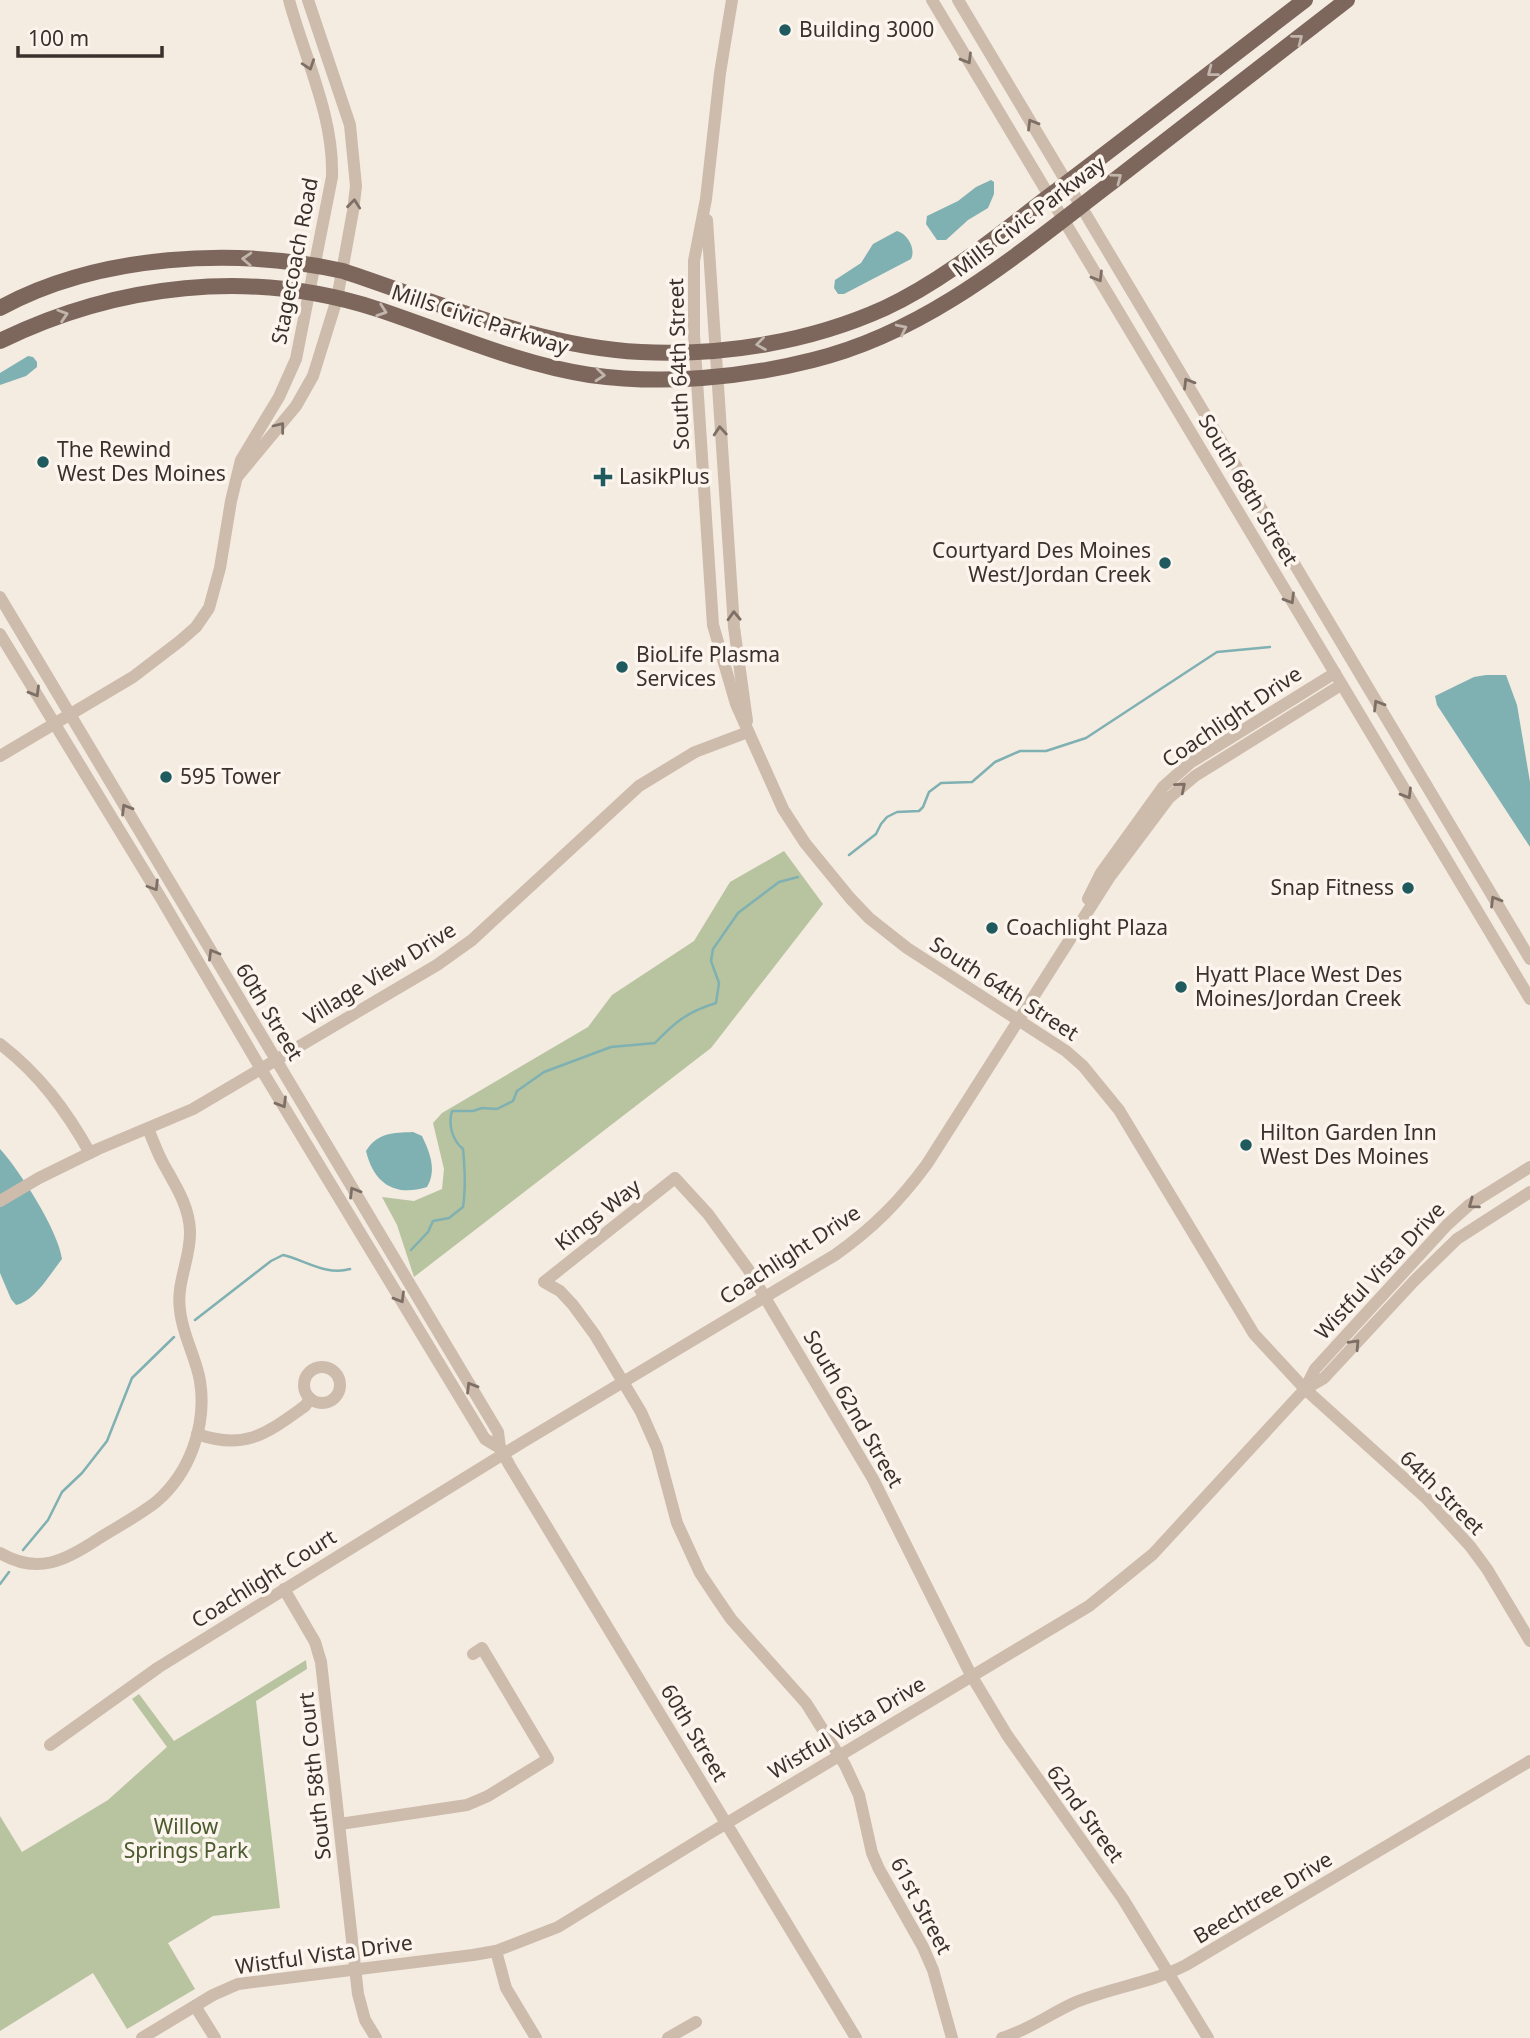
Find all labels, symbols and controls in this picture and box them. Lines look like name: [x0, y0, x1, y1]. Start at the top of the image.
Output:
scale bar: [18, 14, 161, 58]
place label: Building 3000: [799, 15, 934, 43]
marker: Building 3000: [777, 22, 793, 38]
text: 100 m: [28, 24, 89, 52]
one-way arrow: [1289, 35, 1302, 47]
one-way arrow: [959, 51, 972, 64]
one-way arrow: [301, 59, 315, 71]
one-way arrow: [1207, 63, 1219, 76]
one-way arrow: [1028, 119, 1041, 132]
street label: Mills Civic Parkway: [946, 149, 1111, 283]
one-way arrow: [1110, 173, 1122, 186]
street label: Stagecoach Road: [264, 175, 324, 347]
one-way arrow: [346, 198, 361, 209]
one-way arrow: [241, 251, 252, 266]
one-way arrow: [1090, 270, 1103, 283]
street label: Mills Civic Parkway: [388, 277, 573, 361]
street label: South 64th Street: [661, 277, 695, 450]
one-way arrow: [376, 303, 388, 317]
one-way arrow: [56, 308, 68, 323]
one-way arrow: [895, 323, 907, 337]
one-way arrow: [755, 336, 766, 351]
one-way arrow: [595, 367, 606, 382]
one-way arrow: [1183, 378, 1196, 391]
street label: South 68th Street: [1193, 409, 1305, 571]
one-way arrow: [271, 423, 284, 435]
one-way arrow: [713, 426, 728, 437]
place label: The Rewind West Des Moines: [57, 435, 226, 487]
marker: The Rewind West Des Moines: [35, 454, 51, 470]
place label: LasikPlus: [619, 462, 710, 490]
marker: LasikPlus: [593, 467, 613, 487]
place label: Courtyard Des Moines West/Jordan Creek: [932, 536, 1152, 588]
marker: Courtyard Des Moines West/Jordan Creek: [1157, 555, 1173, 571]
one-way arrow: [1282, 591, 1295, 604]
one-way arrow: [726, 610, 742, 620]
place label: BioLife Plasma Services: [636, 640, 780, 692]
marker: BioLife Plasma Services: [614, 659, 630, 675]
street label: Coachlight Drive: [1156, 659, 1307, 773]
one-way arrow: [27, 685, 40, 698]
one-way arrow: [1374, 700, 1387, 713]
place label: 595 Tower: [180, 762, 281, 790]
marker: 595 Tower: [158, 769, 174, 785]
one-way arrow: [1173, 783, 1186, 795]
one-way arrow: [1398, 787, 1411, 800]
one-way arrow: [122, 804, 135, 817]
place label: Snap Fitness: [1270, 873, 1394, 901]
one-way arrow: [146, 879, 159, 892]
marker: Snap Fitness: [1400, 880, 1416, 896]
one-way arrow: [1490, 895, 1503, 908]
place label: Coachlight Plaza: [1006, 913, 1168, 941]
street label: Village View Drive: [298, 915, 461, 1031]
marker: Coachlight Plaza: [984, 920, 1000, 936]
street label: South 64th Street: [925, 930, 1085, 1047]
one-way arrow: [208, 949, 221, 961]
street label: 60th Street: [230, 958, 310, 1066]
place label: Hyatt Place West Des Moines/Jordan Creek: [1195, 960, 1402, 1012]
marker: Hyatt Place West Des Moines/Jordan Creek: [1173, 979, 1189, 995]
one-way arrow: [274, 1096, 287, 1109]
place label: Hilton Garden Inn West Des Moines: [1260, 1118, 1437, 1170]
marker: Hilton Garden Inn West Des Moines: [1238, 1137, 1254, 1153]
street label: Kings Way: [549, 1172, 646, 1256]
one-way arrow: [349, 1186, 362, 1199]
street label: Wistful Vista Drive: [1308, 1195, 1450, 1345]
one-way arrow: [1468, 1196, 1481, 1208]
street label: Coachlight Drive: [714, 1198, 865, 1310]
one-way arrow: [392, 1290, 405, 1303]
street label: South 62nd Street: [797, 1325, 911, 1493]
one-way arrow: [1347, 1339, 1360, 1352]
one-way arrow: [466, 1381, 479, 1394]
street label: 64th Street: [1394, 1444, 1491, 1541]
street label: Coachlight Court: [186, 1522, 342, 1634]
street label: Wistful Vista Drive: [763, 1669, 930, 1785]
street label: 60th Street: [655, 1679, 735, 1787]
street label: South 58th Court: [291, 1690, 337, 1861]
street label: 62nd Street: [1041, 1759, 1131, 1868]
park label: Willow Springs Park: [124, 1812, 249, 1864]
street label: Beechtree Drive: [1188, 1845, 1337, 1950]
street label: 61st Street: [885, 1852, 959, 1959]
street label: Wistful Vista Drive: [234, 1928, 414, 1980]

